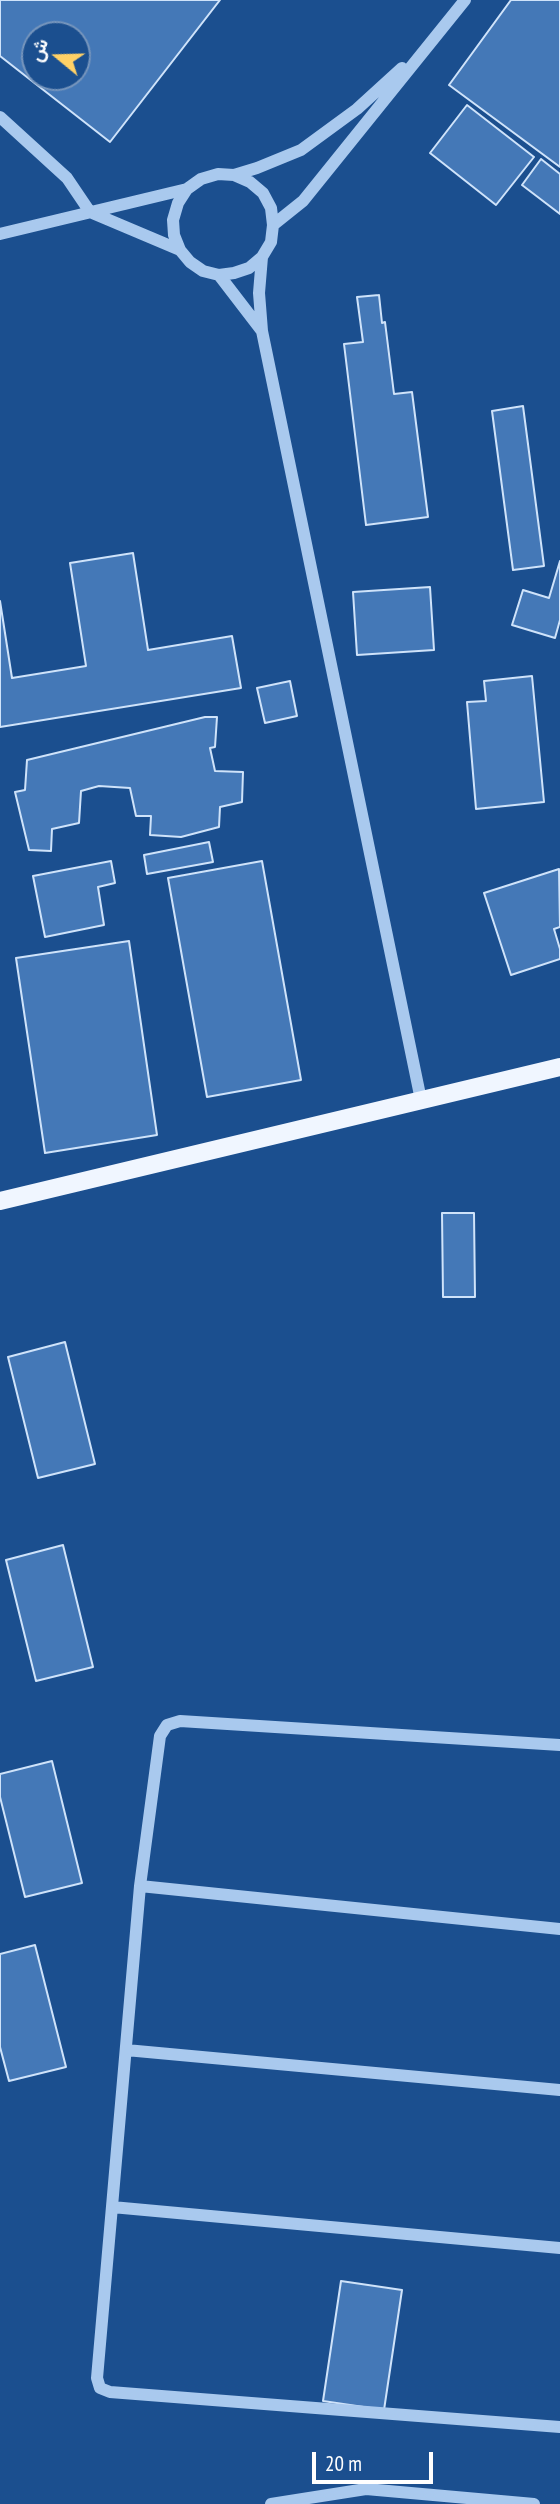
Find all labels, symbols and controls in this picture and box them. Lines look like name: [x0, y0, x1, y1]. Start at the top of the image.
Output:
north arrow: [21, 21, 91, 91]
text: ش: [23, 35, 53, 65]
scale bar: [315, 2438, 436, 2482]
text: 20 m: [325, 2450, 362, 2477]

